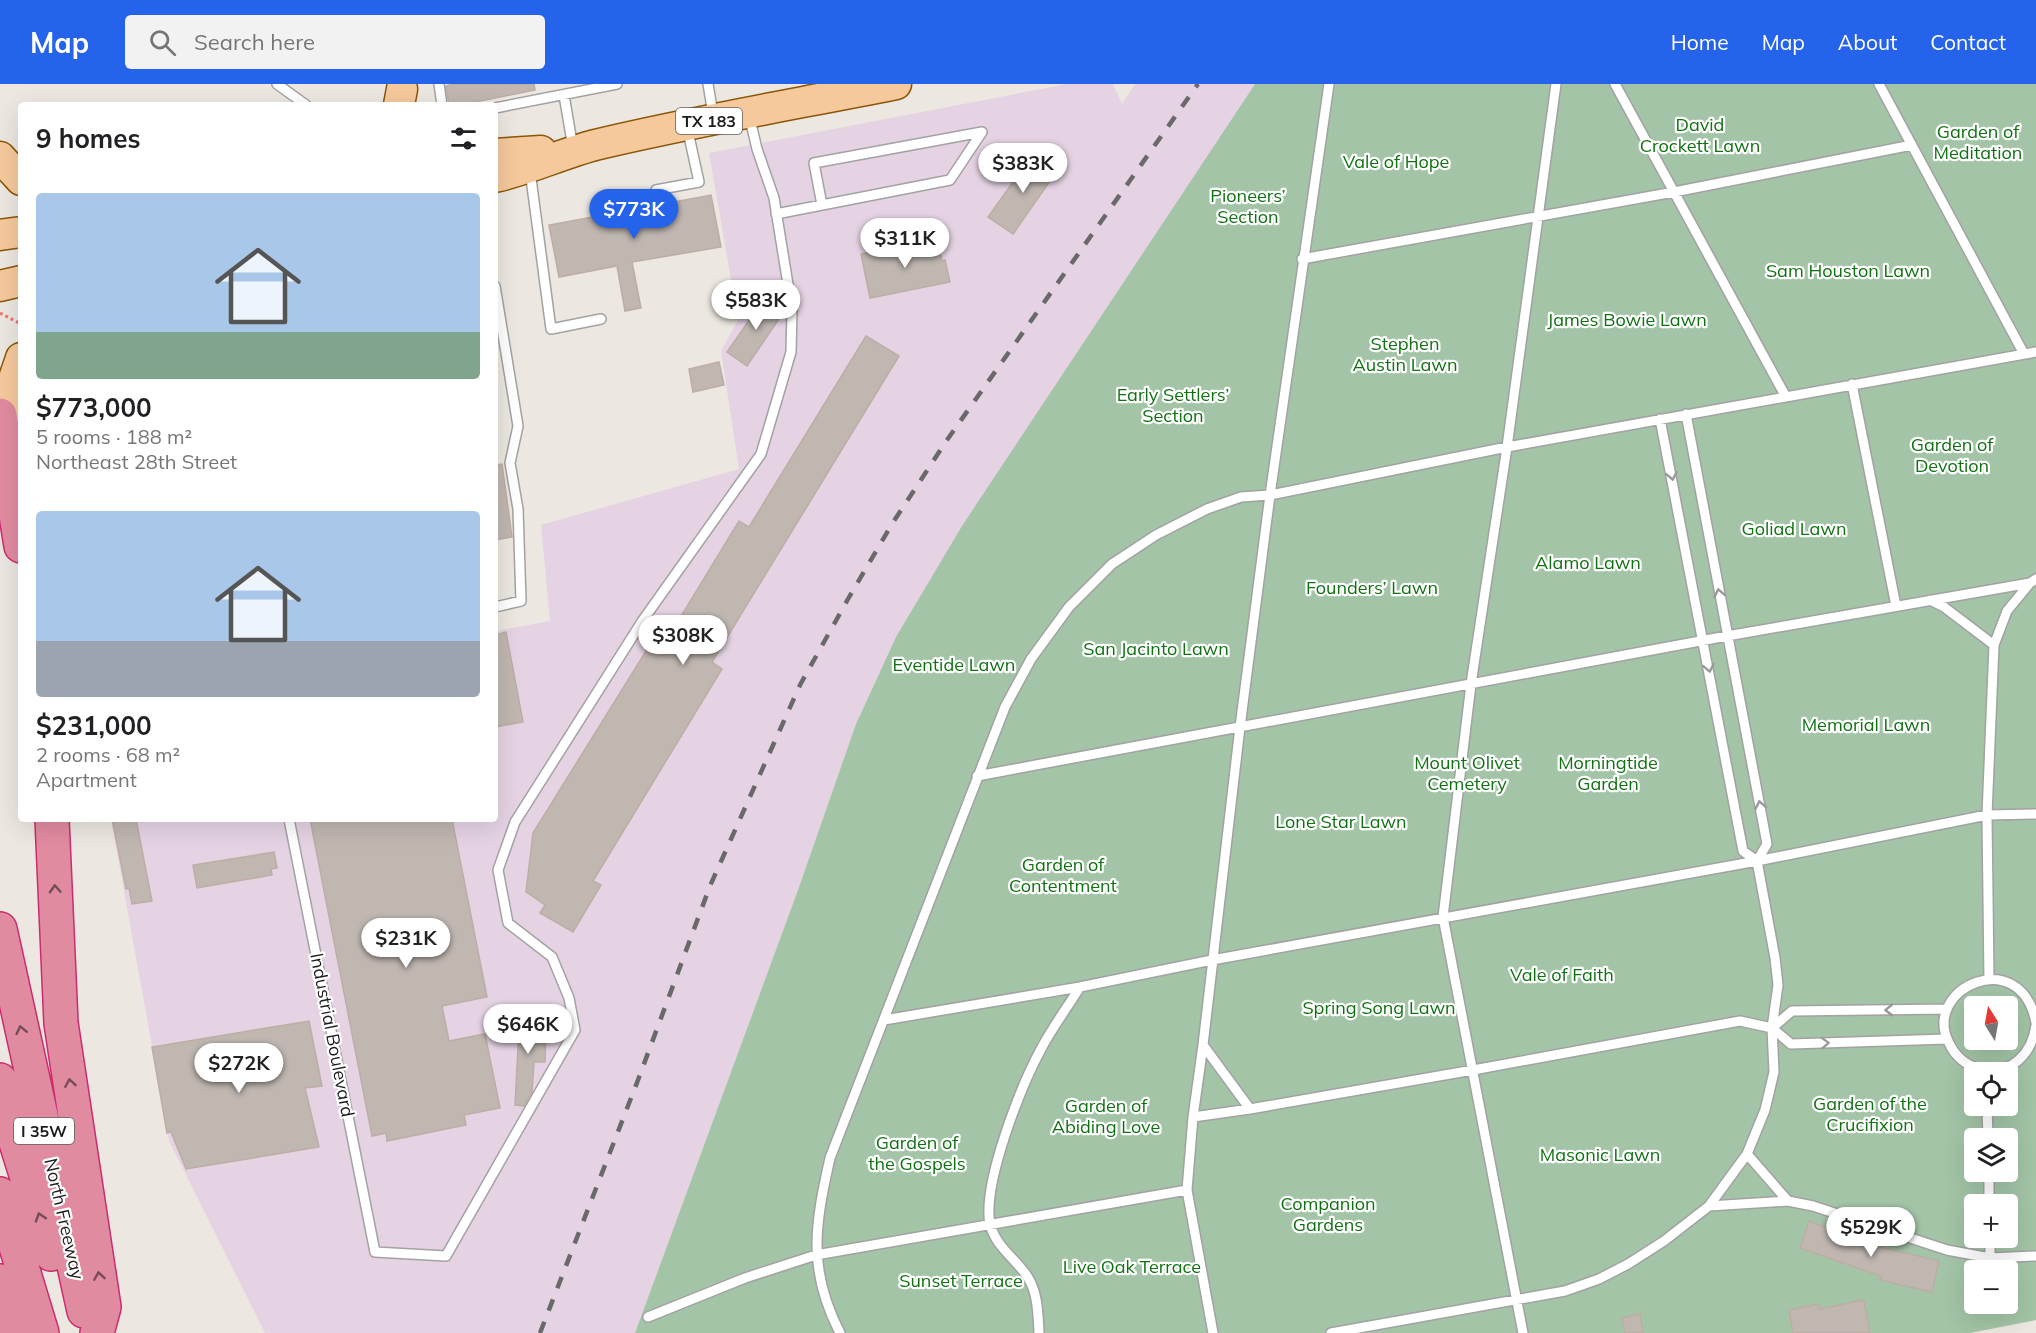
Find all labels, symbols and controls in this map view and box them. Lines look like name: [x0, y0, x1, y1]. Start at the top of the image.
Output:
search box: [125, 15, 545, 69]
text: Map: [30, 25, 89, 60]
icon: search: [146, 26, 179, 59]
text: Search here: [194, 28, 315, 56]
text: Home: [1671, 29, 1729, 55]
text: Map: [1762, 29, 1805, 55]
text: About: [1838, 29, 1897, 55]
text: Contact: [1930, 29, 2006, 55]
road number: TX 183: [676, 108, 742, 134]
park label: David Crockett Lawn: [1640, 113, 1760, 157]
park label: Garden of Meditation: [1934, 120, 2022, 164]
text: 9 homes: [36, 122, 140, 155]
icon: filters: [447, 122, 480, 155]
pin: $383K: [981, 143, 1065, 194]
text: $383K: [992, 150, 1054, 175]
park label: Vale of Hope: [1343, 150, 1449, 173]
park label: Pioneers’ Section: [1210, 184, 1286, 228]
pin: $773K: [592, 189, 676, 240]
text: $773K: [603, 196, 665, 221]
pin: $311K: [863, 218, 947, 269]
text: $311K: [874, 225, 936, 250]
icon: home: [204, 232, 312, 340]
park label: Sam Houston Lawn: [1766, 259, 1930, 282]
pin: $583K: [714, 280, 798, 331]
text: $583K: [725, 287, 787, 312]
park label: James Bowie Lawn: [1547, 308, 1707, 331]
park label: Stephen Austin Lawn: [1353, 332, 1458, 376]
park label: Early Settlers’ Section: [1117, 383, 1229, 427]
text: $773,000: [36, 391, 152, 424]
text: 5 rooms · 188 m²: [36, 424, 192, 449]
park label: Garden of Devotion: [1911, 433, 1994, 477]
text: Northeast 28th Street: [36, 449, 237, 474]
one-way arrow: [1665, 471, 1678, 481]
park label: Goliad Lawn: [1741, 517, 1847, 540]
icon: home: [204, 550, 312, 658]
park label: Alamo Lawn: [1535, 551, 1641, 574]
park label: Founders’ Lawn: [1306, 576, 1438, 599]
one-way arrow: [1713, 589, 1726, 599]
pin: $308K: [641, 615, 725, 666]
text: $308K: [652, 622, 714, 647]
park label: San Jacinto Lawn: [1083, 637, 1229, 660]
park label: Eventide Lawn: [893, 653, 1015, 676]
one-way arrow: [1702, 662, 1715, 672]
text: $231,000: [36, 709, 152, 742]
park label: Memorial Lawn: [1802, 713, 1930, 736]
text: 2 rooms · 68 m²: [36, 742, 180, 767]
park label: Mount Olivet Cemetery: [1414, 751, 1520, 795]
park label: Morningtide Garden: [1558, 751, 1658, 795]
text: Apartment: [36, 767, 137, 792]
one-way arrow: [1754, 801, 1766, 810]
park label: Lone Star Lawn: [1275, 810, 1407, 833]
park label: Garden of Contentment: [1009, 853, 1117, 897]
one-way arrow: [49, 884, 62, 893]
pin: $231K: [364, 918, 448, 969]
text: $231K: [375, 925, 437, 950]
street label: Industrial Boulevard: [305, 951, 360, 1119]
park label: Vale of Faith: [1510, 963, 1614, 986]
park label: Spring Song Lawn: [1302, 996, 1456, 1019]
north arrow: [1964, 996, 2018, 1050]
map controls: [1964, 996, 2018, 1314]
pin: $646K: [486, 1004, 570, 1055]
one-way arrow: [1884, 1004, 1893, 1016]
text: $646K: [497, 1011, 559, 1036]
one-way arrow: [16, 1025, 29, 1035]
one-way arrow: [1820, 1036, 1829, 1049]
pin: $272K: [197, 1043, 281, 1094]
text: $272K: [208, 1050, 270, 1075]
button: locate: [1964, 1062, 2018, 1116]
one-way arrow: [65, 1079, 77, 1088]
park label: Garden of the Crucifixion: [1813, 1092, 1927, 1136]
park label: Garden of Abiding Love: [1052, 1094, 1160, 1138]
road number: I 35W: [14, 1118, 74, 1144]
button: layers: [1964, 1128, 2018, 1182]
park label: Garden of the Gospels: [868, 1131, 966, 1175]
park label: Masonic Lawn: [1540, 1143, 1660, 1166]
street label: North Freeway: [39, 1156, 90, 1282]
park label: Companion Gardens: [1280, 1192, 1376, 1236]
button: +: [1964, 1194, 2018, 1248]
pin: $529K: [1829, 1207, 1913, 1258]
one-way arrow: [35, 1212, 48, 1223]
text: $529K: [1840, 1214, 1902, 1239]
park label: Live Oak Terrace: [1063, 1255, 1201, 1278]
button: −: [1964, 1260, 2018, 1314]
park label: Sunset Terrace: [899, 1269, 1023, 1292]
one-way arrow: [94, 1271, 106, 1281]

